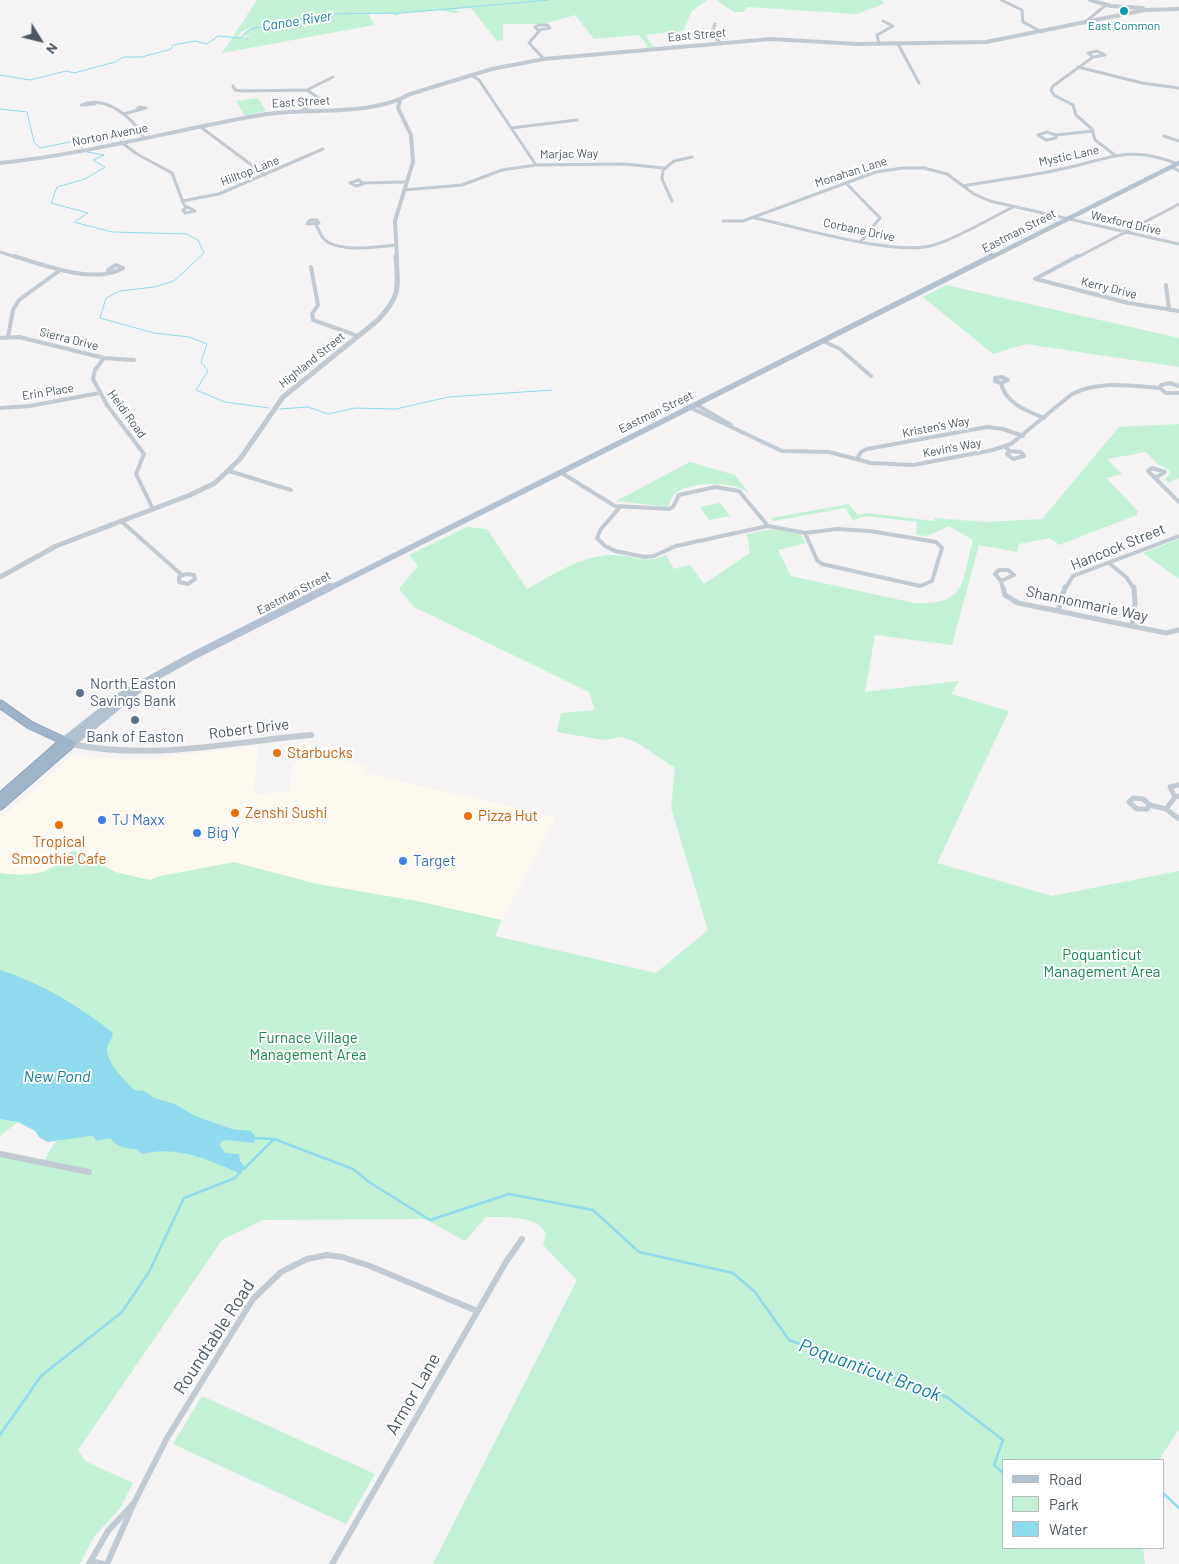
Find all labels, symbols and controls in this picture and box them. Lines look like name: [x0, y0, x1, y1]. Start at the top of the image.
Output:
marker: East Common: [1118, 5, 1130, 17]
water label: Canoe River: [261, 7, 333, 35]
north arrow: [15, 15, 65, 65]
place label: East Common: [1088, 19, 1160, 33]
street label: East Street: [667, 25, 727, 45]
text: N: [43, 40, 62, 58]
street label: East Street: [271, 93, 331, 111]
street label: Norton Avenue: [71, 121, 149, 149]
street label: Mystic Lane: [1038, 143, 1100, 169]
street label: Marjac Way: [540, 146, 598, 162]
street label: Hilltop Lane: [219, 153, 281, 189]
street label: Monahan Lane: [813, 154, 889, 190]
street label: Eastman Street: [980, 206, 1058, 256]
street label: Wexford Drive: [1089, 208, 1163, 238]
street label: Corbane Drive: [822, 215, 896, 245]
street label: Kerry Drive: [1079, 274, 1139, 302]
street label: Sierra Drive: [38, 325, 100, 353]
street label: Highland Street: [276, 329, 348, 391]
street label: Erin Place: [21, 381, 75, 403]
street label: Heidi Road: [105, 387, 149, 441]
street label: Eastman Street: [616, 388, 696, 436]
street label: Kristen's Way: [901, 413, 971, 441]
street label: Kevin's Way: [922, 435, 982, 461]
street label: Hancock Street: [1068, 520, 1168, 574]
street label: Eastman Street: [255, 568, 333, 618]
street label: Shannonmarie Way: [1024, 582, 1150, 626]
place label: North Easton Savings Bank: [90, 675, 176, 710]
marker: North Easton Savings Bank: [74, 687, 86, 699]
marker: Bank of Easton: [129, 714, 141, 726]
street label: Robert Drive: [208, 715, 290, 743]
place label: Bank of Easton: [86, 728, 184, 746]
place label: Starbucks: [287, 744, 353, 762]
marker: Starbucks: [271, 747, 283, 759]
place label: Zenshi Sushi: [245, 804, 327, 822]
marker: Zenshi Sushi: [229, 807, 241, 819]
place label: Pizza Hut: [478, 807, 538, 825]
marker: Pizza Hut: [462, 810, 474, 822]
place label: TJ Maxx: [112, 811, 165, 829]
marker: TJ Maxx: [96, 814, 108, 826]
marker: Tropical Smoothie Cafe: [53, 819, 65, 831]
place label: Big Y: [207, 824, 240, 842]
marker: Big Y: [191, 827, 203, 839]
place label: Tropical Smoothie Cafe: [12, 833, 106, 868]
place label: Target: [413, 852, 456, 870]
marker: Target: [397, 855, 409, 867]
park label: Poquanticut Management Area: [1043, 946, 1161, 981]
park label: Furnace Village Management Area: [249, 1029, 367, 1064]
water label: New Pond: [24, 1067, 90, 1087]
street label: Roundtable Road: [169, 1276, 259, 1398]
water label: Poquanticut Brook: [796, 1334, 944, 1406]
street label: Armor Lane: [381, 1349, 445, 1439]
legend: [1002, 1459, 1164, 1549]
text: Road: [1049, 1470, 1082, 1488]
text: Park: [1049, 1495, 1078, 1513]
text: Water: [1049, 1520, 1088, 1538]

